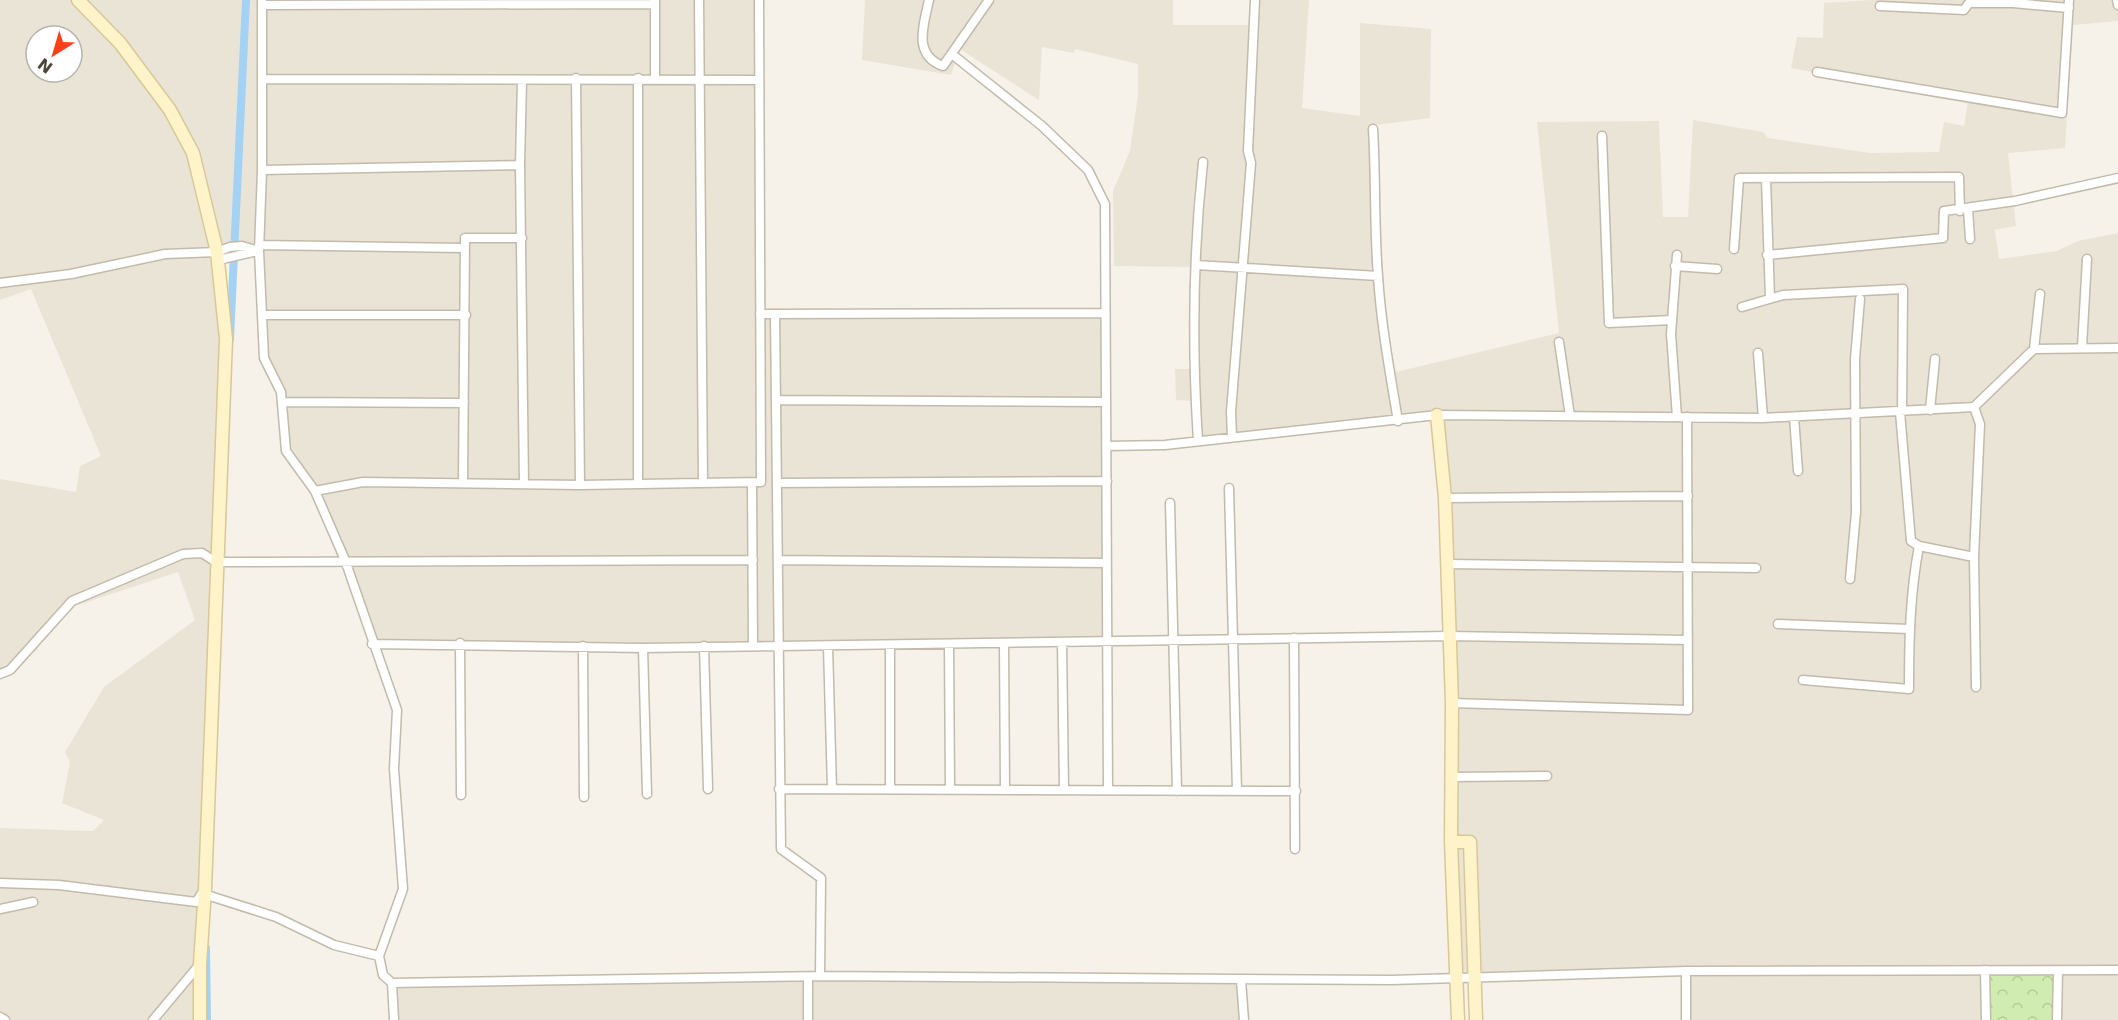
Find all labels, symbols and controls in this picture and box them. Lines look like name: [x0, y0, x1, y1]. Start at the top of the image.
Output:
north arrow: [24, 24, 84, 84]
text: N: [34, 54, 56, 77]

